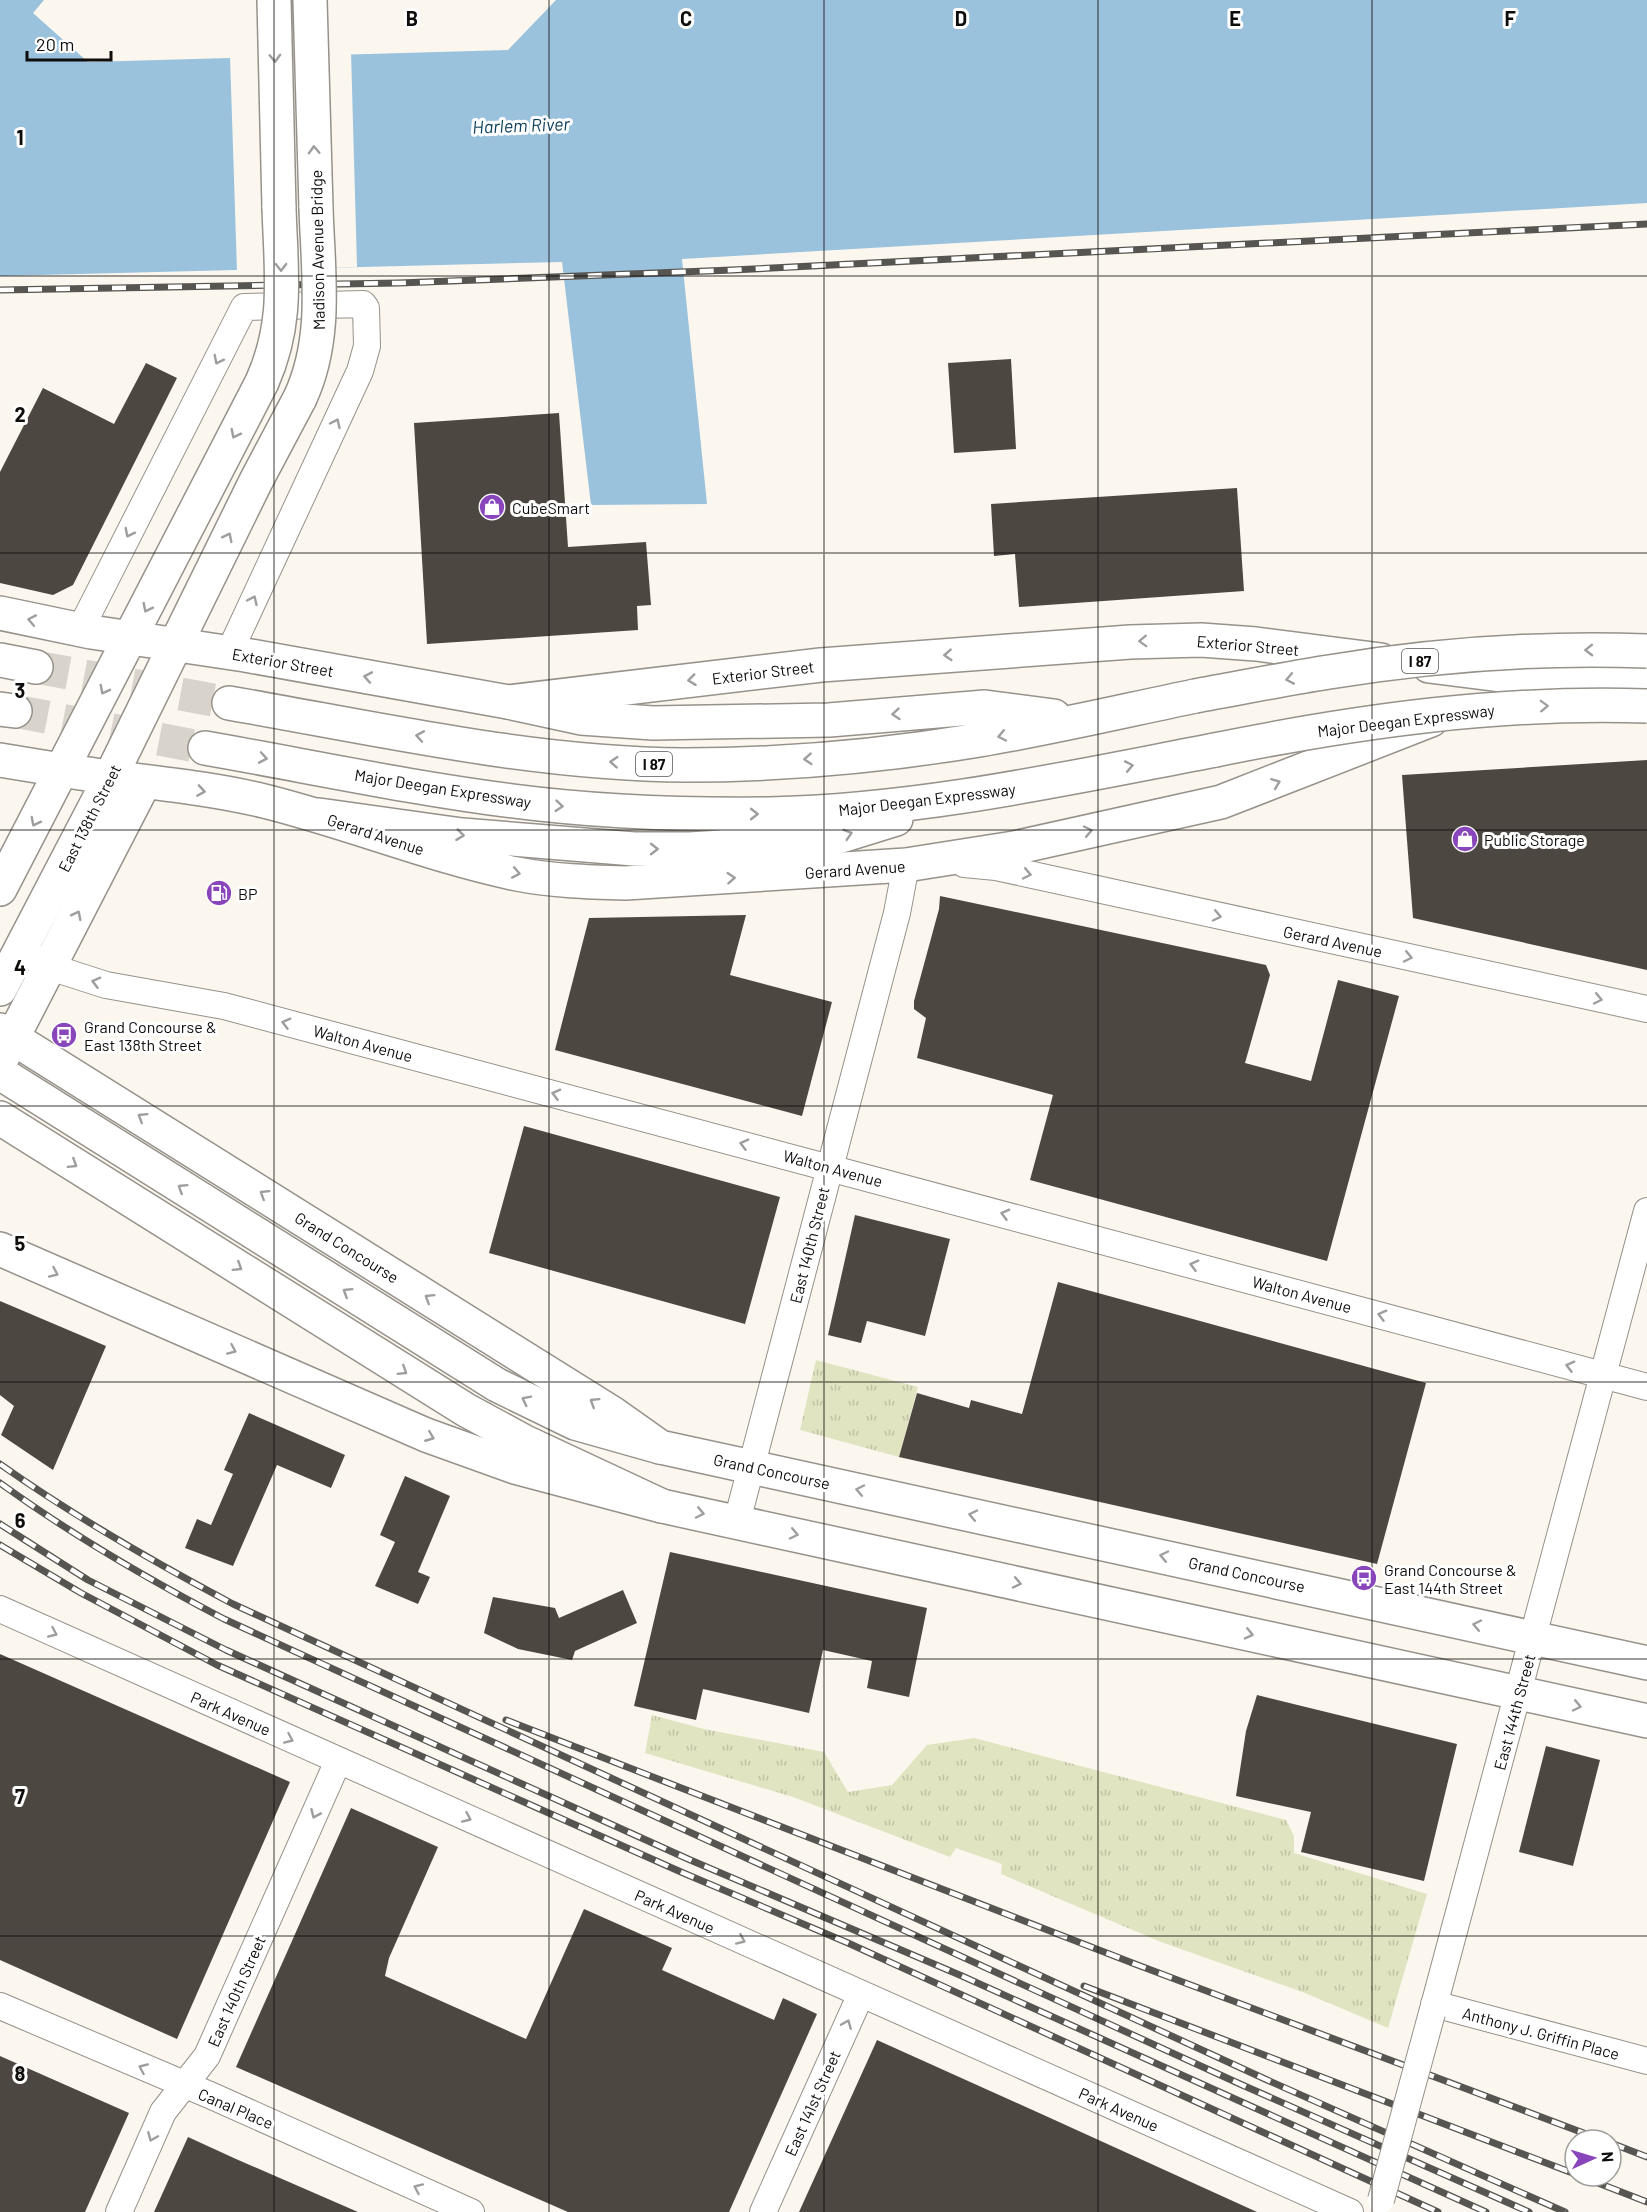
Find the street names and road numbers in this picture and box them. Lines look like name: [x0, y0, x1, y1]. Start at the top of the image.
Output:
street label: Madison Avenue Bridge: [306, 170, 328, 330]
street label: Exterior Street: [1196, 631, 1300, 659]
street label: Exterior Street: [231, 644, 335, 680]
road number: I 87: [1402, 649, 1438, 673]
street label: Exterior Street: [711, 656, 815, 688]
street label: Major Deegan Expressway: [1316, 700, 1496, 740]
road number: I 87: [636, 752, 672, 776]
street label: East 138th Street: [54, 761, 124, 875]
street label: Major Deegan Expressway: [353, 765, 533, 811]
street label: Major Deegan Expressway: [837, 779, 1017, 819]
street label: Gerard Avenue: [325, 809, 427, 859]
street label: Gerard Avenue: [804, 856, 906, 882]
street label: Gerard Avenue: [1282, 921, 1384, 961]
street label: Walton Avenue: [311, 1021, 415, 1065]
street label: Walton Avenue: [781, 1146, 885, 1190]
street label: East 140th Street: [785, 1185, 833, 1305]
street label: Grand Concourse: [292, 1207, 402, 1287]
street label: Walton Avenue: [1250, 1272, 1354, 1316]
street label: Grand Concourse: [712, 1449, 832, 1493]
street label: Grand Concourse: [1187, 1552, 1307, 1596]
street label: East 144th Street: [1489, 1652, 1539, 1772]
street label: Park Avenue: [188, 1687, 274, 1739]
street label: Park Avenue: [632, 1885, 718, 1937]
street label: East 140th Street: [203, 1933, 269, 2049]
street label: Anthony J. Griffin Place: [1460, 2003, 1622, 2063]
street label: East 141st Street: [780, 2047, 844, 2159]
street label: Park Avenue: [1076, 2083, 1162, 2135]
street label: Canal Place: [196, 2084, 276, 2132]

